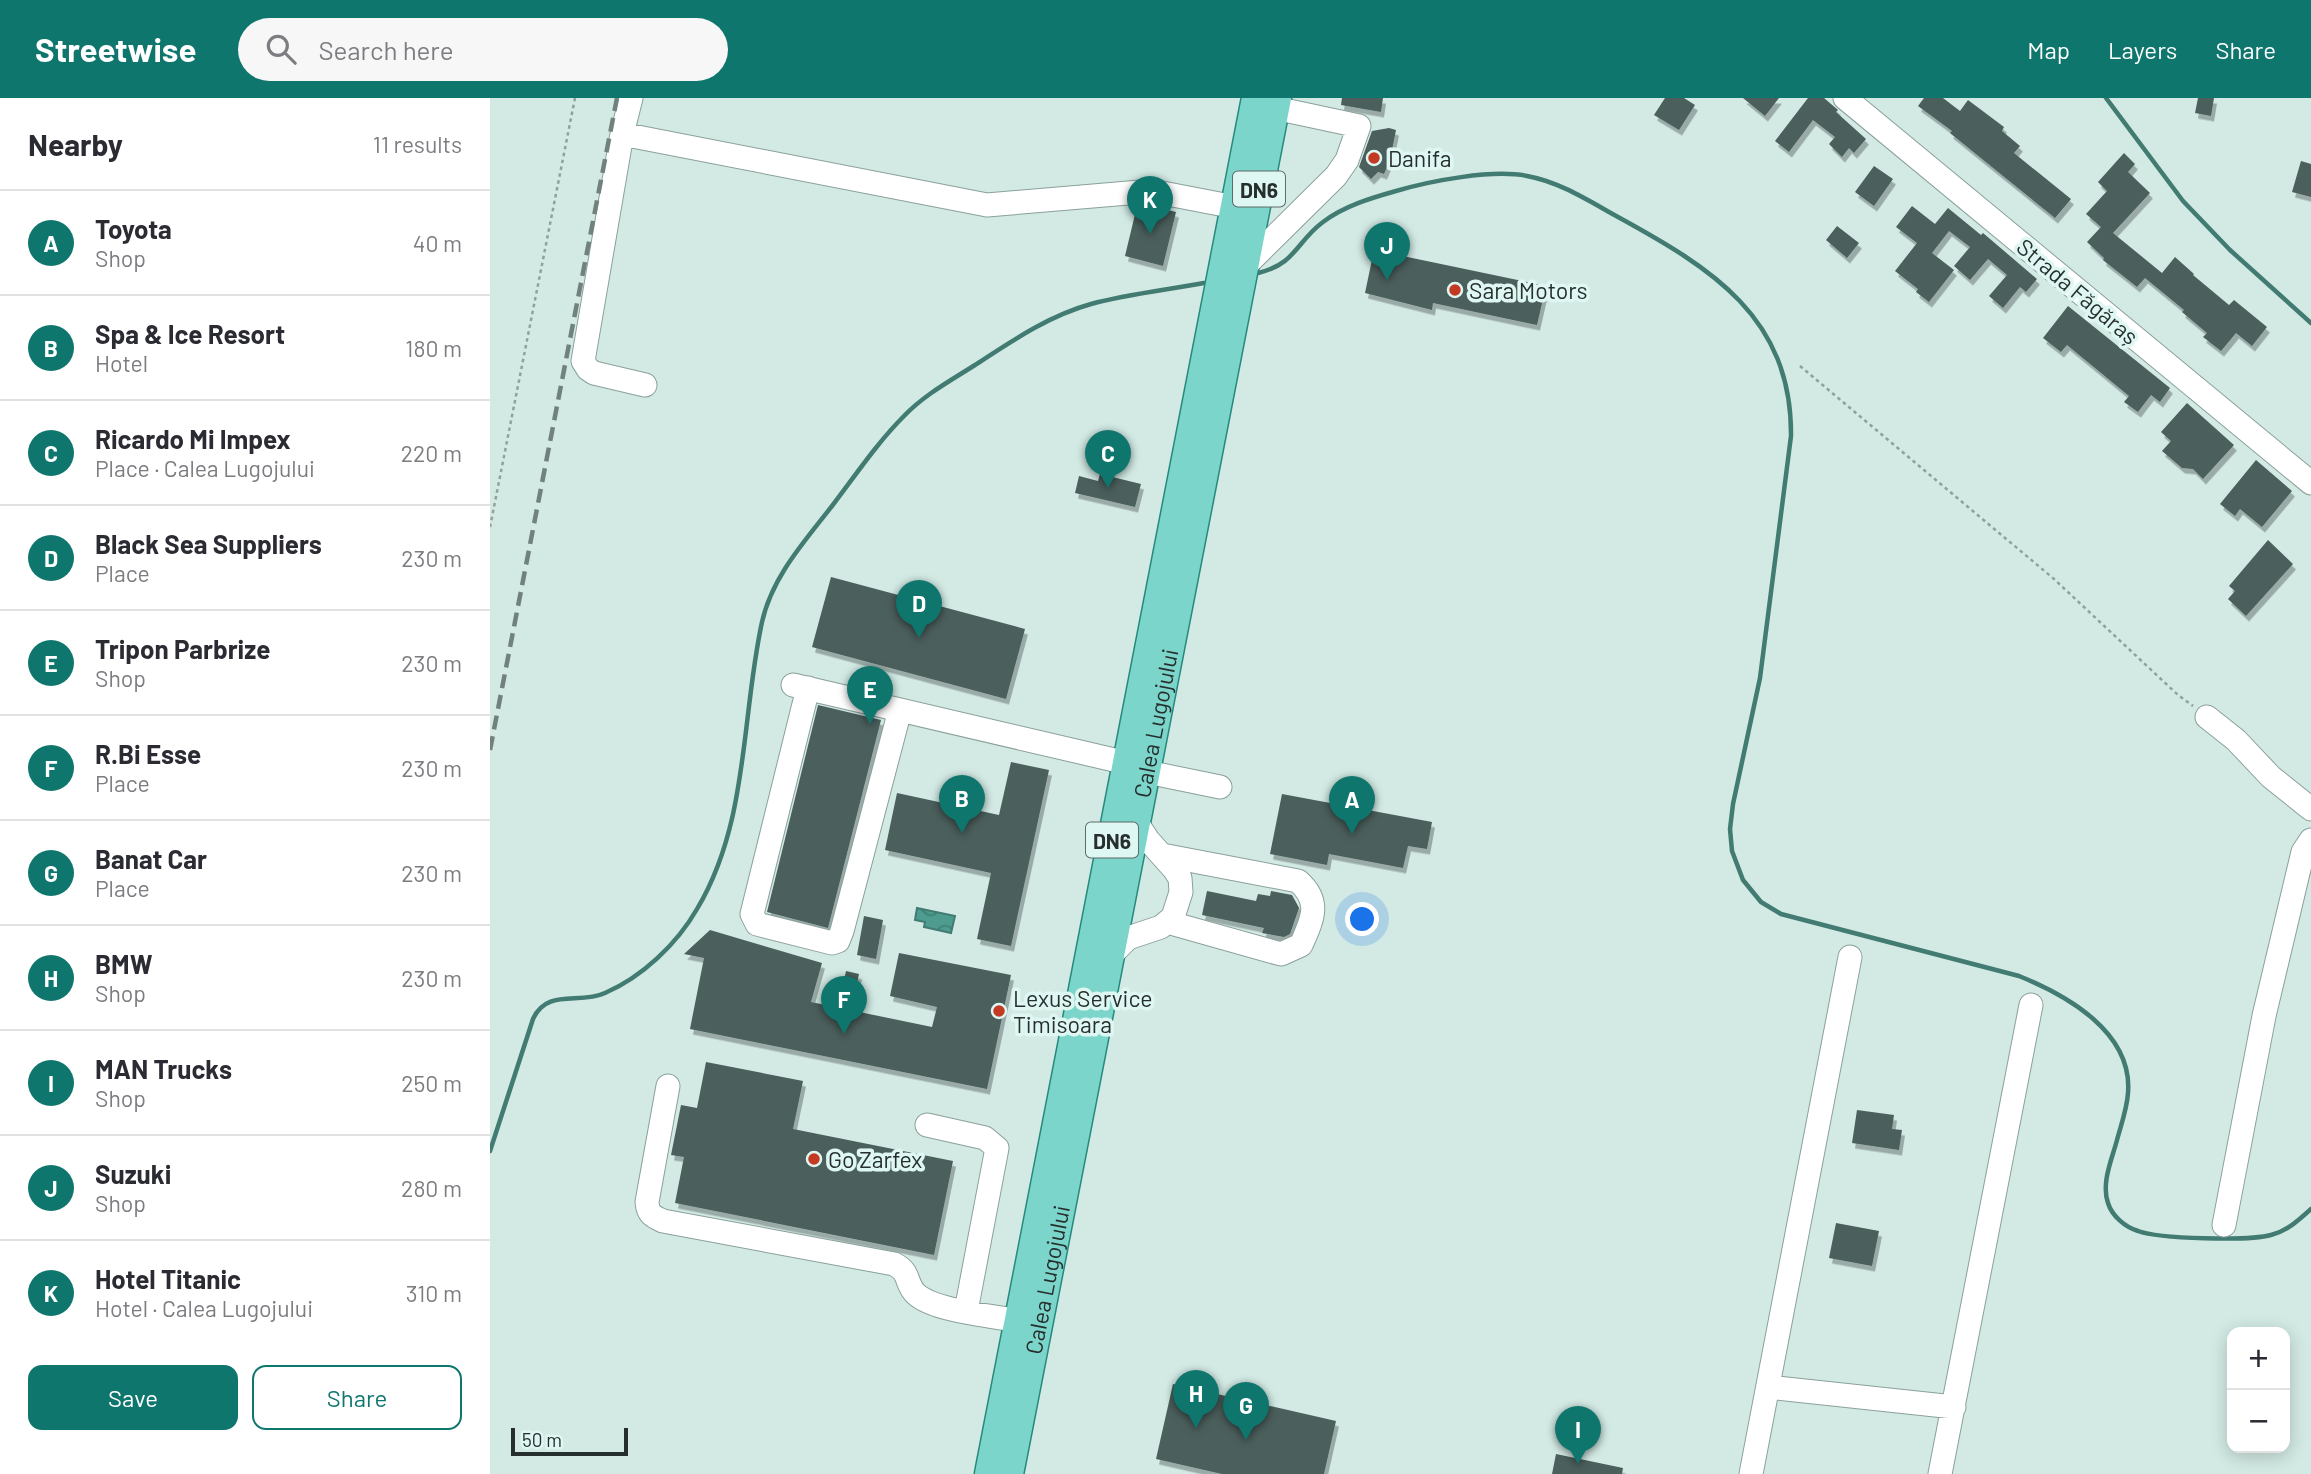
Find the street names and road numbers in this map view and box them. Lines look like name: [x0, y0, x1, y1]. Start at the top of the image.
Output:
road number: DN6: [1233, 172, 1285, 206]
street label: Strada Făgăraș: [2012, 232, 2144, 350]
street label: Calea Lugojului: [1127, 646, 1183, 800]
road number: DN6: [1086, 822, 1138, 858]
street label: Calea Lugojului: [1019, 1203, 1075, 1357]

